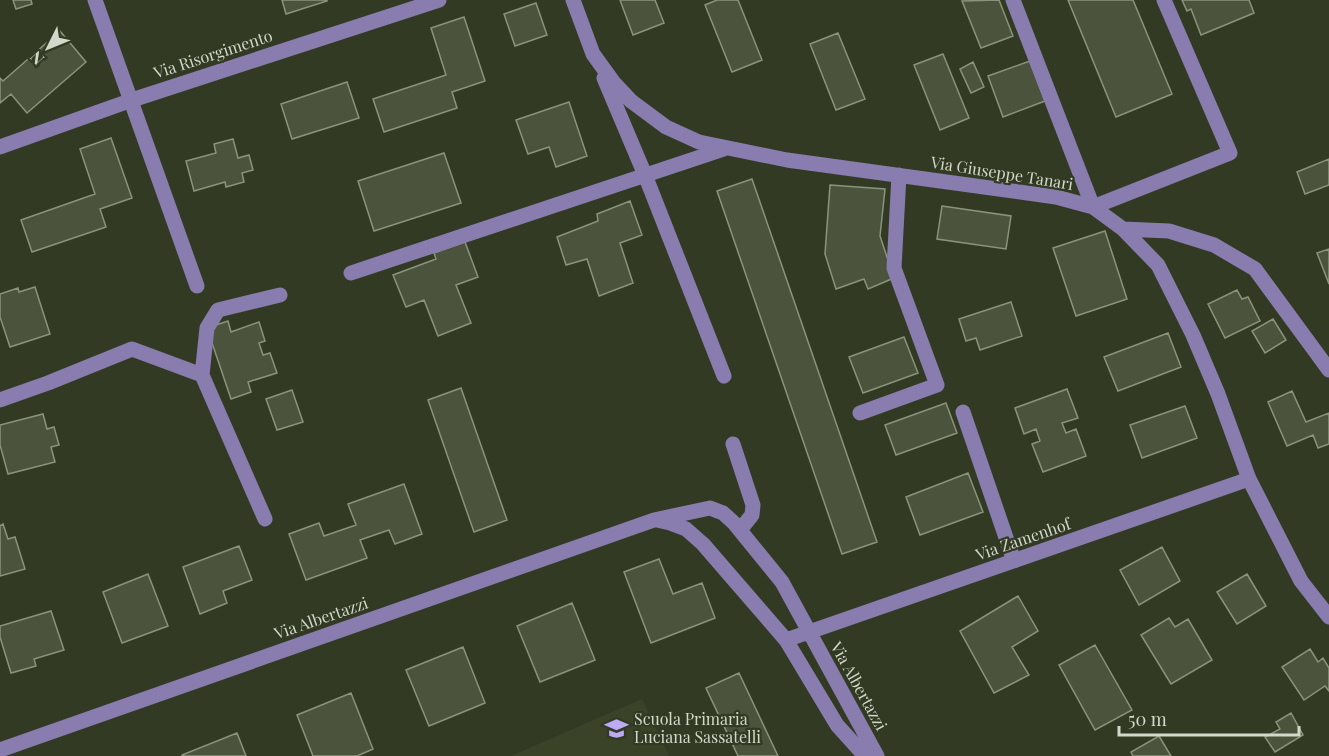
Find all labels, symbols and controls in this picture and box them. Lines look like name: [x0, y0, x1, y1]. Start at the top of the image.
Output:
north arrow: [18, 18, 78, 78]
street label: Via Risorgimento: [150, 24, 275, 83]
text: N: [25, 47, 48, 70]
street label: Via Giuseppe Tanari: [928, 151, 1075, 194]
street label: Via Zamenhof: [972, 512, 1075, 565]
street label: Via Albertazzi: [270, 592, 371, 644]
street label: Via Albertazzi: [826, 637, 893, 734]
scale bar: [1119, 699, 1299, 737]
text: 50 m: [1128, 707, 1167, 731]
place label: Scuola Primaria Luciana Sassatelli: [634, 708, 761, 747]
school or university icon: Scuola Primaria Luciana Sassatelli: [603, 715, 629, 741]

